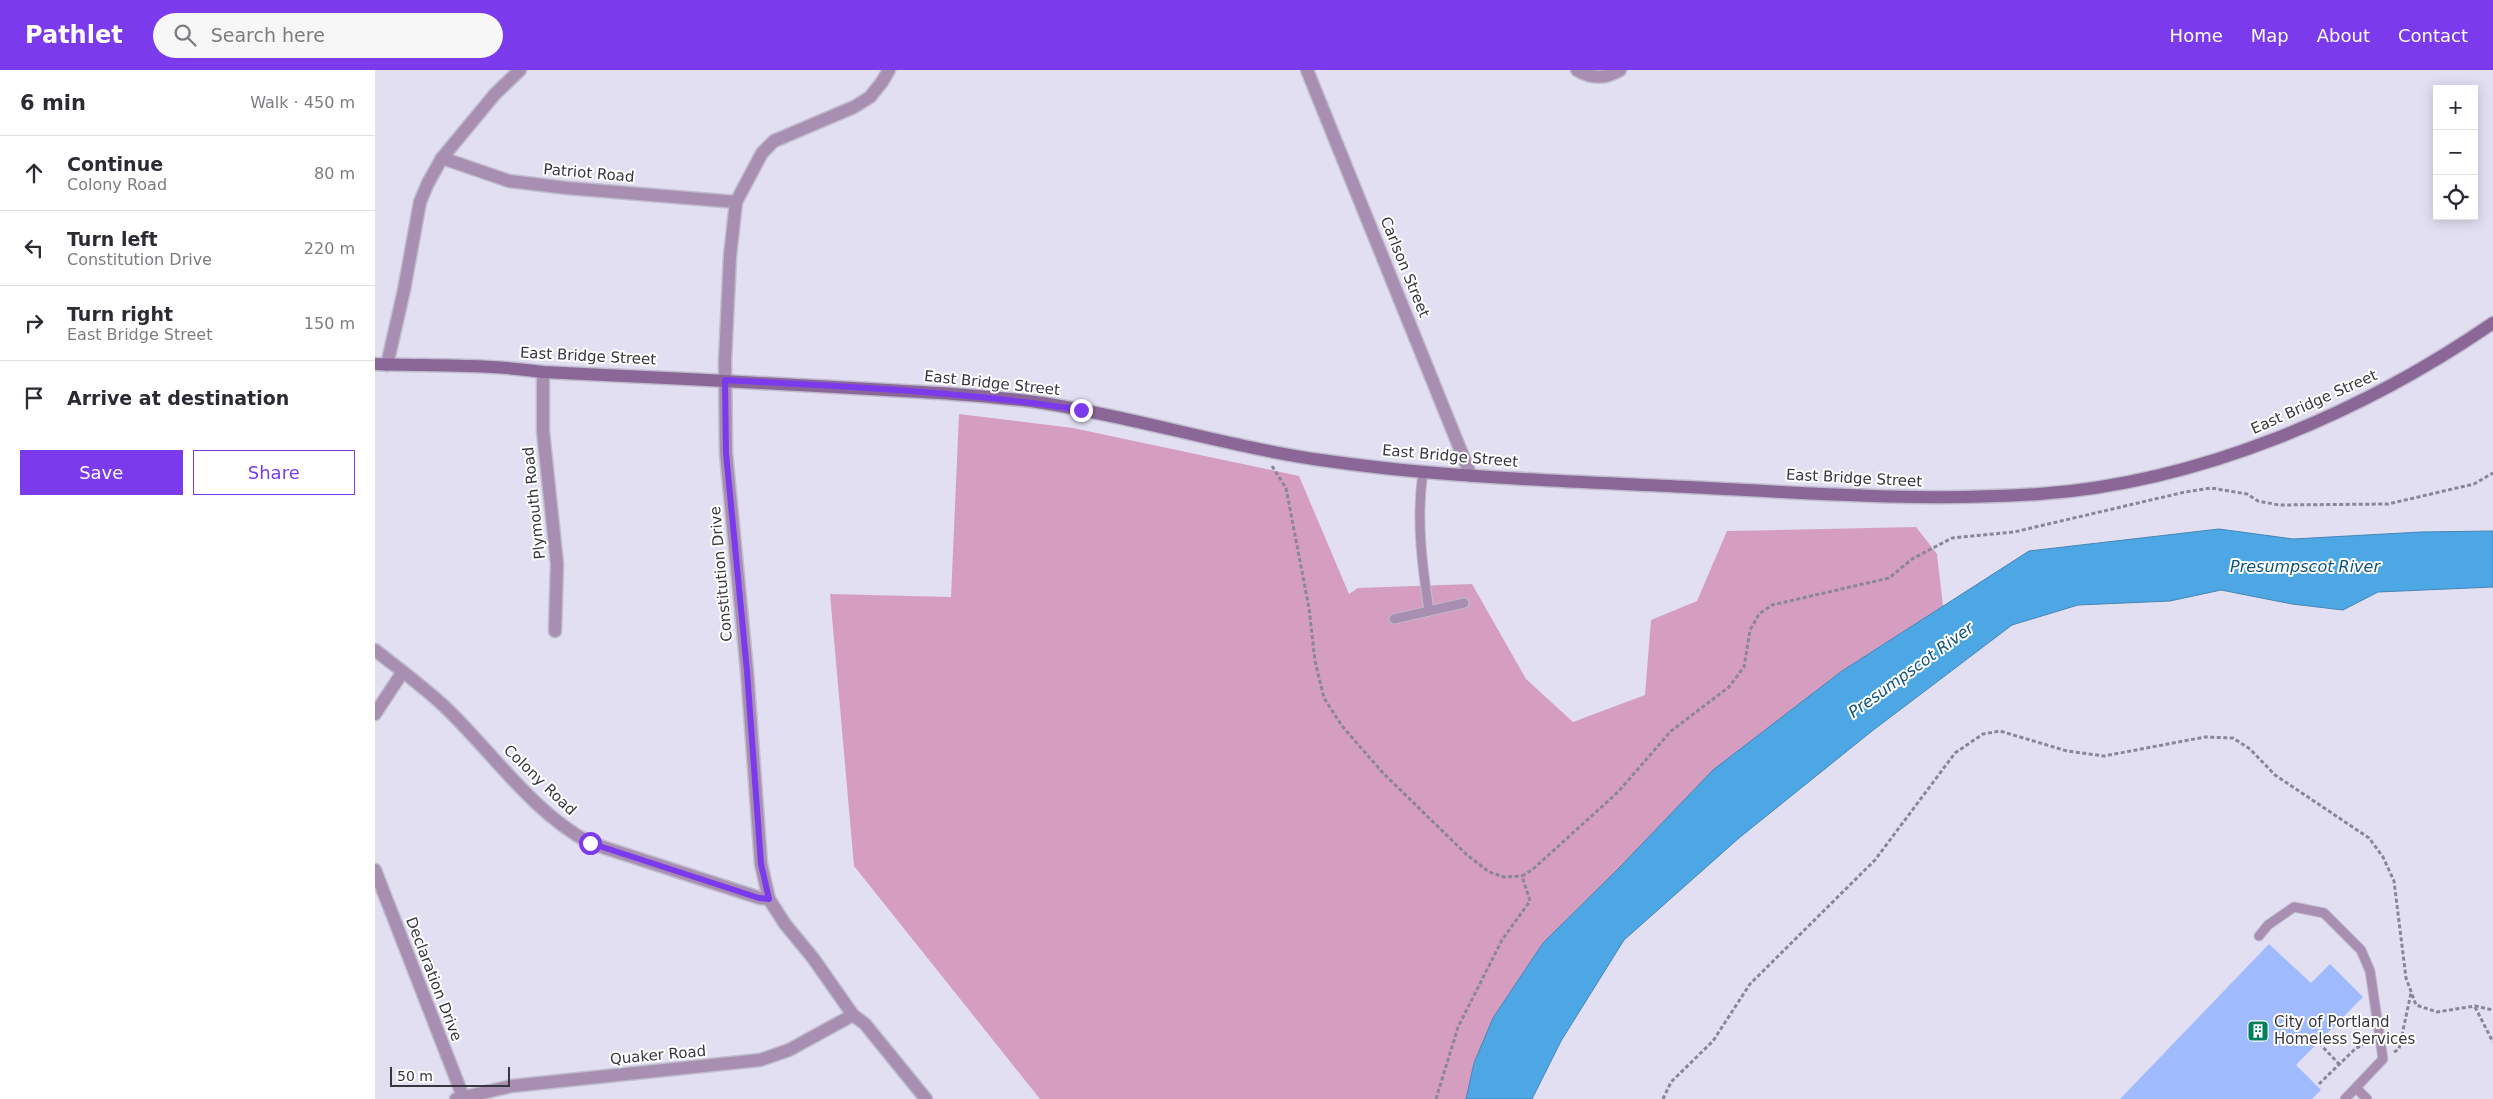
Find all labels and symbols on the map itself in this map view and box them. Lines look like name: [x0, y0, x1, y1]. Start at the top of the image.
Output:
street label: Patriot Road: [543, 160, 635, 186]
street label: Carlson Street: [1377, 214, 1433, 320]
street label: East Bridge Street: [519, 343, 657, 369]
street label: East Bridge Street: [2248, 366, 2380, 438]
street label: East Bridge Street: [923, 367, 1061, 399]
route end: [1070, 399, 1093, 422]
street label: East Bridge Street: [1381, 441, 1519, 471]
street label: Plymouth Road: [519, 446, 549, 560]
street label: East Bridge Street: [1785, 465, 1923, 491]
street label: Constitution Drive: [706, 506, 736, 642]
water label: Presumpscot River: [2230, 557, 2381, 576]
water label: Presumpscot River: [1845, 617, 1978, 722]
street label: Colony Road: [500, 741, 580, 819]
route start: [579, 832, 602, 855]
street label: Declaration Drive: [402, 915, 466, 1043]
place label: City of Portland Homeless Services: [2274, 1013, 2416, 1048]
building icon: City of Portland Homeless Services: [2246, 1019, 2270, 1043]
street label: Quaker Road: [609, 1042, 707, 1068]
scale bar: [390, 1064, 510, 1087]

